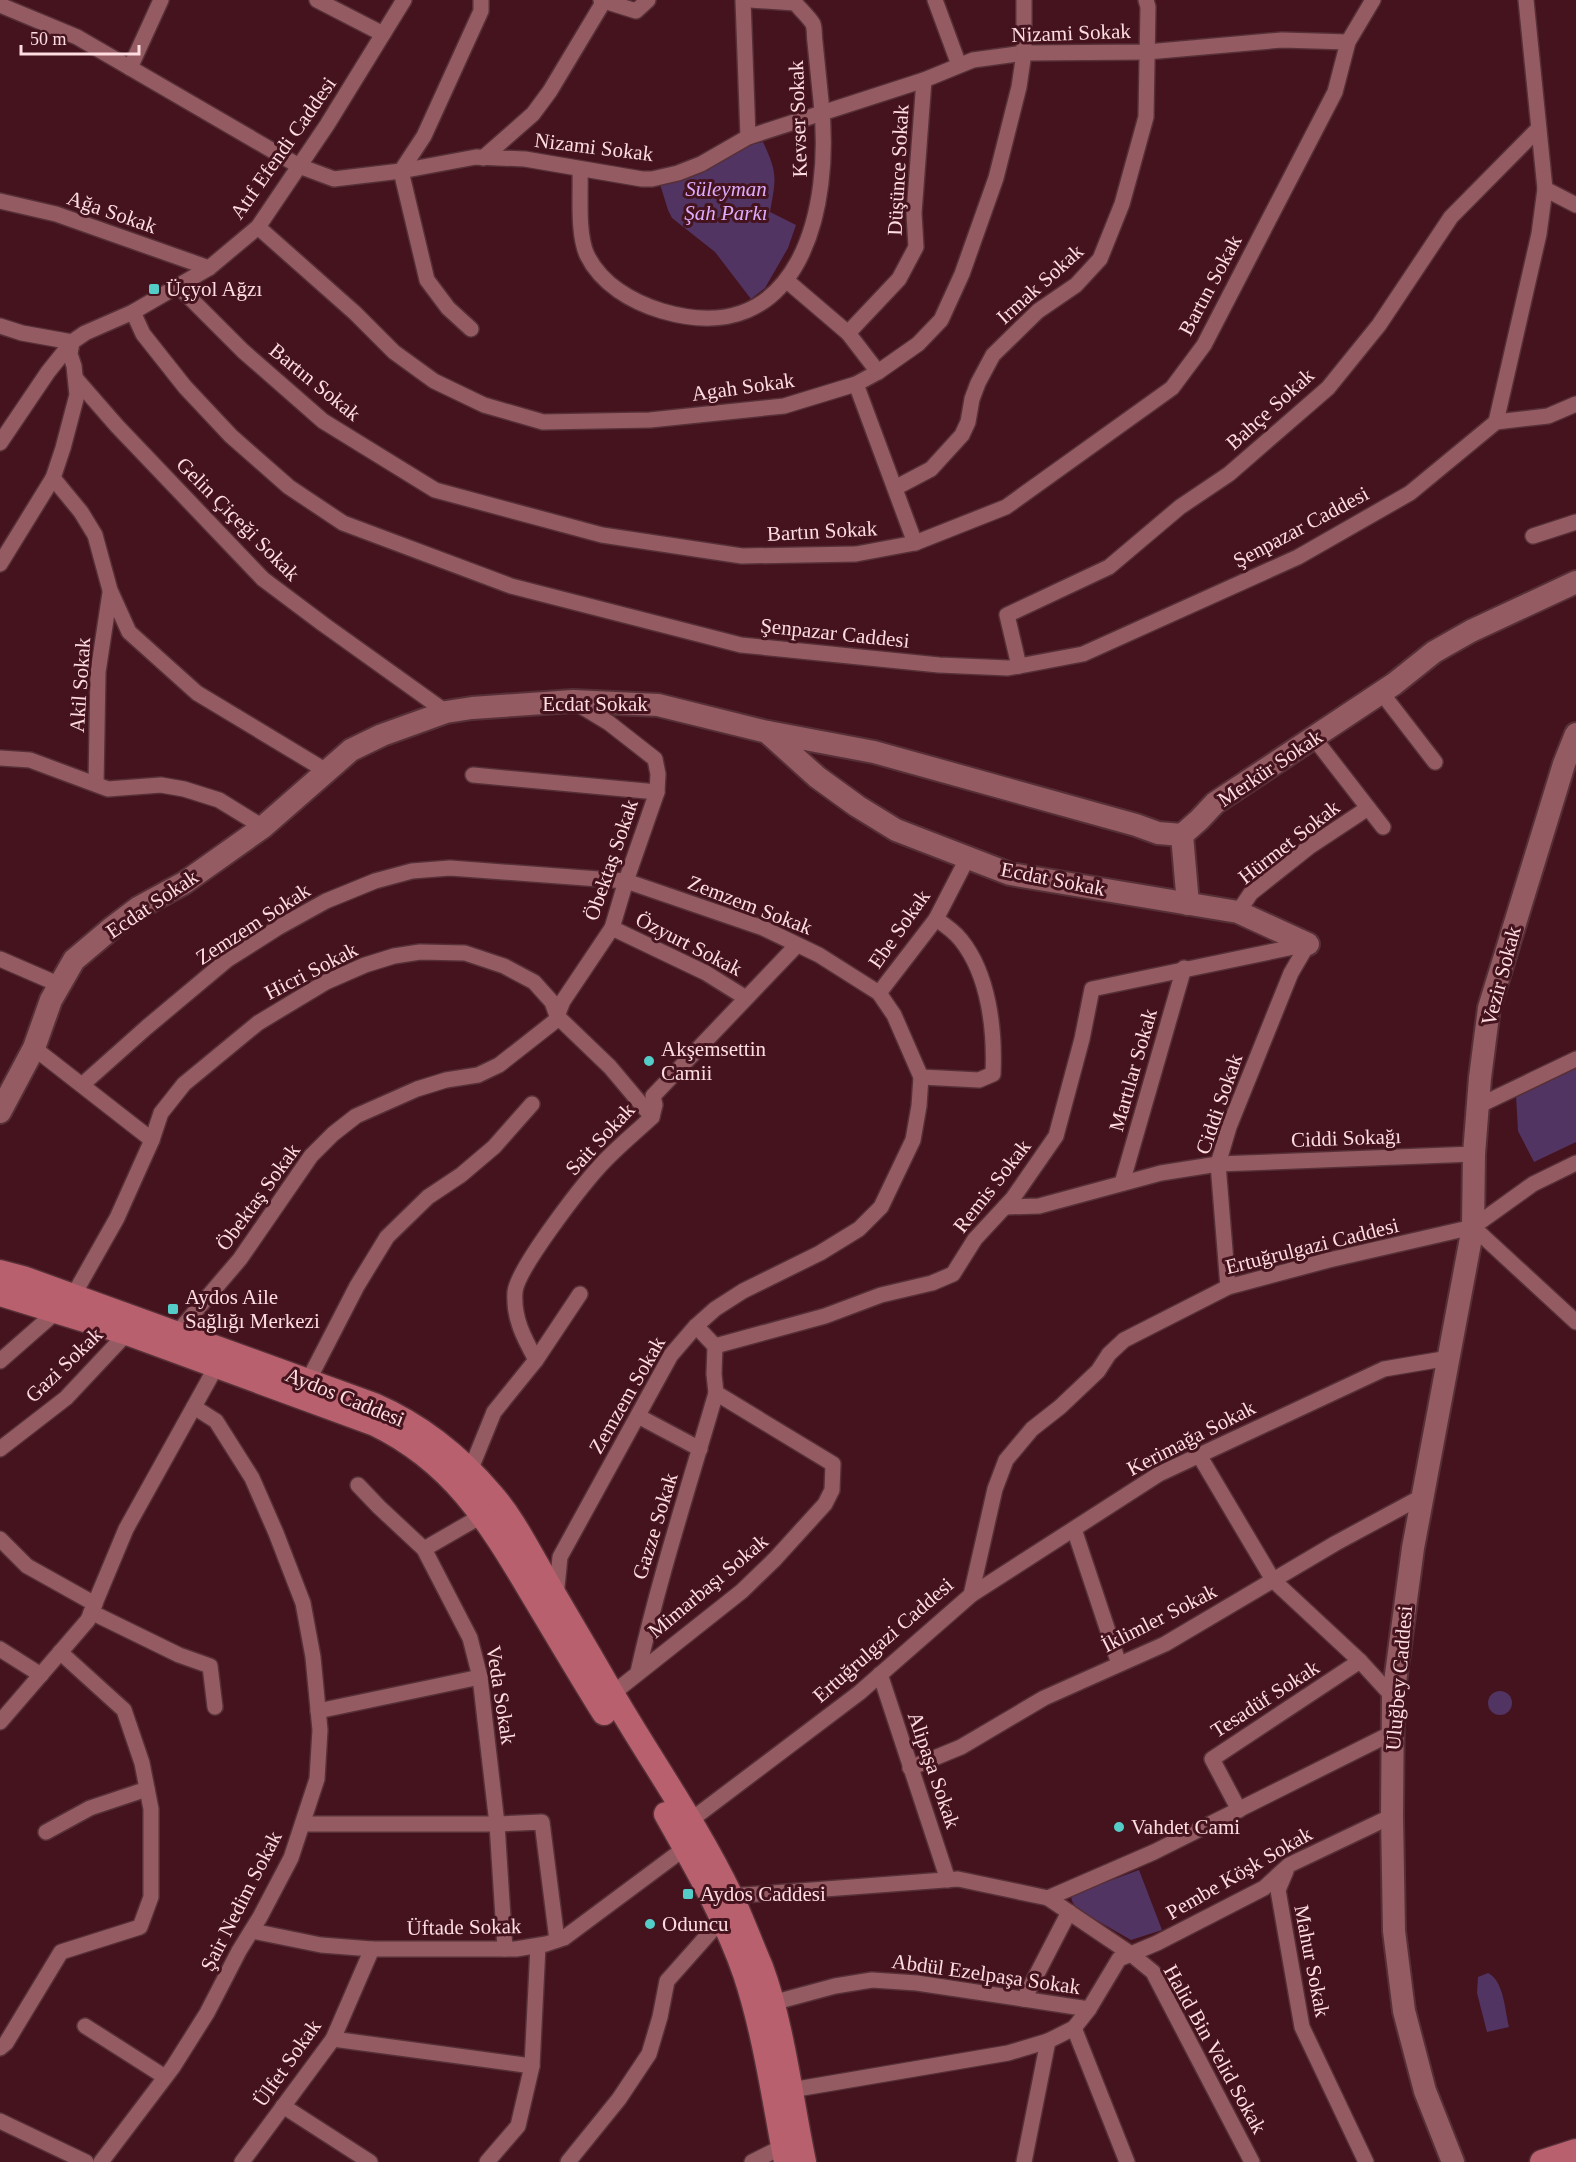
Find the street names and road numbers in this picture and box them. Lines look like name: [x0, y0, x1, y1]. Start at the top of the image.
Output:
street label: Nizami Sokak: [1011, 19, 1132, 47]
street label: Kevser Sokak: [784, 60, 812, 178]
street label: Atıf Efendi Caddesi: [225, 72, 341, 224]
street label: Düşünce Sokak: [883, 103, 913, 236]
street label: Nizami Sokak: [533, 128, 655, 166]
street label: Ağa Sokak: [64, 186, 160, 239]
street label: Bartın Sokak: [1174, 230, 1247, 339]
street label: Irmak Sokak: [992, 239, 1088, 329]
street label: Bartın Sokak: [265, 338, 366, 426]
street label: Bahçe Sokak: [1221, 363, 1319, 455]
street label: Agah Sokak: [690, 368, 796, 406]
street label: Gelin Çiçeği Sokak: [171, 452, 305, 586]
street label: Şenpazar Caddesi: [1229, 481, 1373, 573]
street label: Bartın Sokak: [766, 516, 878, 546]
street label: Şenpazar Caddesi: [759, 613, 911, 653]
street label: Akil Sokak: [65, 636, 95, 733]
street label: Ecdat Sokak: [542, 692, 648, 716]
street label: Merkür Sokak: [1213, 724, 1327, 812]
street label: Hürmet Sokak: [1234, 795, 1345, 889]
street label: Öbektaş Sokak: [579, 796, 643, 924]
street label: Ecdat Sokak: [999, 857, 1108, 901]
street label: Ecdat Sokak: [102, 864, 203, 943]
street label: Zemzem Sokak: [684, 870, 816, 940]
street label: Zemzem Sokak: [191, 878, 315, 970]
street label: Ebe Sokak: [863, 885, 935, 973]
street label: Özyurt Sokak: [632, 907, 747, 981]
street label: Vezir Sokak: [1476, 923, 1526, 1028]
street label: Hicri Sokak: [261, 937, 362, 1005]
street label: Martılar Sokak: [1104, 1005, 1162, 1134]
street label: Ciddi Sokak: [1191, 1050, 1248, 1157]
street label: Sait Sokak: [560, 1097, 640, 1180]
street label: Ciddi Sokağı: [1290, 1124, 1402, 1152]
street label: Remis Sokak: [948, 1134, 1036, 1237]
street label: Öbektaş Sokak: [211, 1138, 305, 1255]
street label: Ertuğrulgazi Caddesi: [1223, 1213, 1401, 1279]
street label: Gazi Sokak: [21, 1322, 108, 1407]
street label: Zemzem Sokak: [584, 1332, 670, 1458]
street label: Aydos Caddesi: [282, 1362, 408, 1432]
street label: Kerimağa Sokak: [1123, 1395, 1260, 1481]
street label: Gazze Sokak: [627, 1469, 683, 1582]
street label: Mimarbaşı Sokak: [643, 1529, 773, 1643]
street label: Ertuğrulgazi Caddesi: [808, 1572, 958, 1707]
street label: İklimler Sokak: [1098, 1579, 1221, 1657]
street label: Uluğbey Caddesi: [1381, 1604, 1417, 1751]
street label: Veda Sokak: [481, 1644, 521, 1747]
street label: Tesadüf Sokak: [1206, 1655, 1324, 1743]
street label: Alipaşa Sokak: [903, 1708, 965, 1832]
street label: Pembe Köşk Sokak: [1162, 1821, 1317, 1925]
street label: Şair Nedim Sokak: [195, 1827, 287, 1975]
street label: Mahur Sokak: [1289, 1903, 1335, 2020]
street label: Üftade Sokak: [406, 1914, 522, 1940]
street label: Abdül Ezelpaşa Sokak: [890, 1949, 1082, 1999]
street label: Halid Bin Velid Sokak: [1159, 1960, 1272, 2138]
street label: Ülfet Sokak: [248, 2014, 326, 2111]

